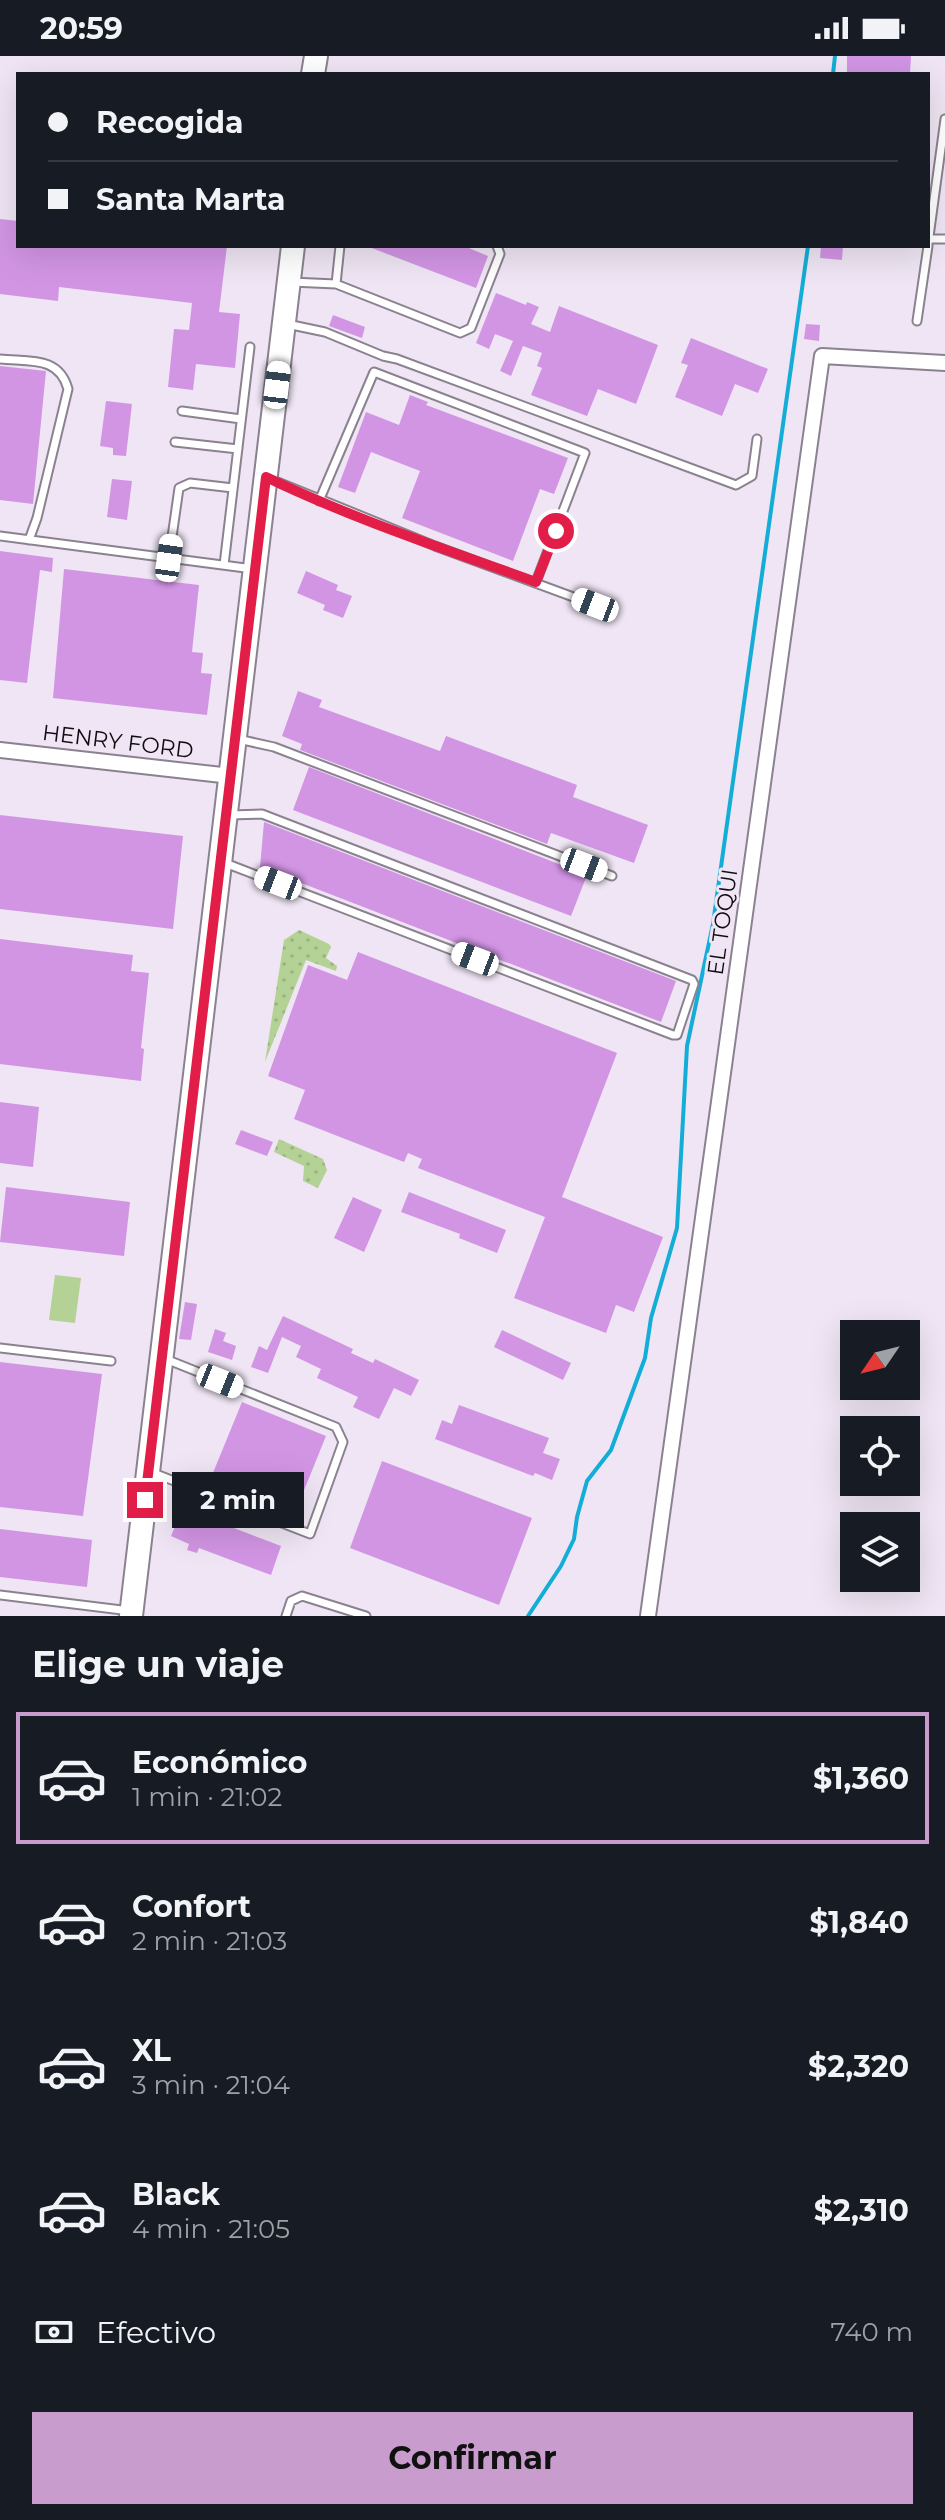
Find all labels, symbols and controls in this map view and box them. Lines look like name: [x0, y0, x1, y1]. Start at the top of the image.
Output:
text: 20:59: [40, 10, 123, 47]
text: Recogida: [96, 104, 243, 141]
text: Santa Marta: [96, 181, 285, 218]
car: [262, 360, 292, 410]
route start: [538, 513, 574, 549]
car: [154, 533, 184, 583]
car: [568, 585, 622, 625]
street label: HENRY FORD: [41, 719, 195, 764]
car: [557, 845, 611, 885]
car: [251, 863, 305, 903]
street label: EL TOQUI: [702, 867, 743, 977]
car: [448, 939, 502, 979]
north arrow: [840, 1320, 920, 1400]
map controls: [840, 1320, 920, 1592]
car: [193, 1361, 247, 1401]
button: locate: [840, 1416, 920, 1496]
callout: 2 min: [173, 1472, 305, 1528]
route end: [127, 1482, 163, 1518]
text: 2 min: [200, 1484, 276, 1516]
button: layers: [840, 1512, 920, 1592]
text: Elige un viaje: [32, 1642, 284, 1686]
icon: car: [36, 1742, 108, 1814]
text: Económico: [132, 1744, 307, 1781]
text: $1,360: [813, 1760, 909, 1797]
text: 1 min · 21:02: [132, 1781, 282, 1813]
icon: car: [36, 1886, 108, 1958]
text: Confort: [132, 1888, 251, 1925]
text: $1,840: [809, 1904, 909, 1941]
text: 2 min · 21:03: [132, 1925, 287, 1957]
icon: car: [36, 2030, 108, 2102]
text: XL: [132, 2032, 171, 2069]
text: $2,320: [808, 2048, 909, 2085]
text: 3 min · 21:04: [132, 2069, 290, 2101]
icon: car: [36, 2174, 108, 2246]
text: Black: [132, 2176, 220, 2213]
text: $2,310: [814, 2192, 909, 2229]
text: 4 min · 21:05: [132, 2213, 290, 2245]
icon: cash: [32, 2310, 76, 2354]
text: Efectivo: [96, 2314, 216, 2351]
text: 740 m: [831, 2316, 913, 2348]
button: Confirmar: [32, 2412, 913, 2504]

